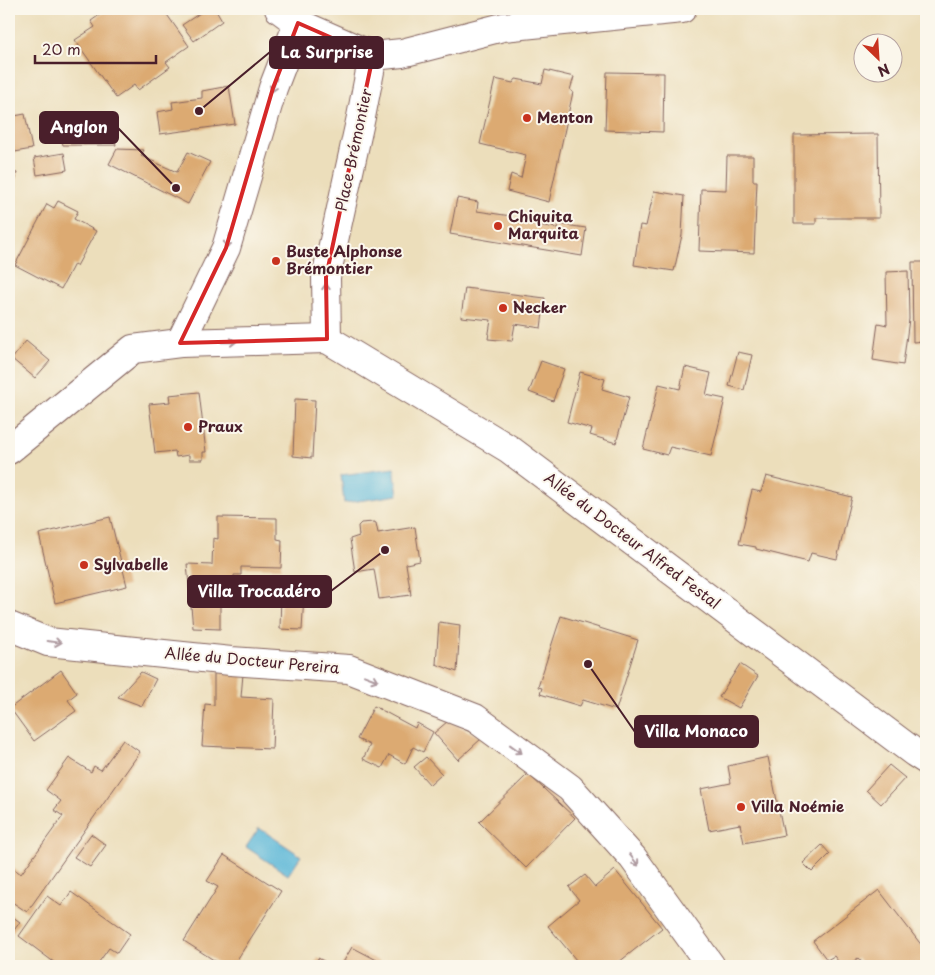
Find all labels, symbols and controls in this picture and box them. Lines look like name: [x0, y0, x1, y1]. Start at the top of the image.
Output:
scale bar: [35, 32, 156, 64]
north arrow: [852, 32, 902, 82]
text: 20 m: [42, 37, 81, 60]
callout: La Surprise: [270, 37, 383, 68]
text: La Surprise: [281, 39, 373, 63]
text: N: [874, 58, 893, 82]
one-way arrow: [269, 77, 278, 93]
street label: Place Brémontier: [328, 86, 377, 213]
place label: Menton: [537, 105, 593, 128]
callout: Anglon: [40, 112, 118, 143]
marker: Menton: [521, 112, 533, 124]
text: Anglon: [50, 114, 108, 138]
place label: Chiquita Marquita: [508, 204, 579, 244]
marker: Chiquita Marquita: [492, 220, 504, 232]
one-way arrow: [222, 233, 232, 249]
place label: Buste Alphonse Brémontier: [286, 239, 402, 279]
marker: Buste Alphonse Brémontier: [270, 255, 282, 267]
one-way arrow: [321, 283, 331, 299]
place label: Necker: [513, 295, 567, 318]
marker: Necker: [497, 302, 509, 314]
one-way arrow: [221, 337, 237, 346]
place label: Praux: [198, 414, 243, 437]
marker: Praux: [182, 421, 194, 433]
street label: Allée du Docteur Alfred Festal: [540, 466, 726, 614]
place label: Sylvabelle: [94, 552, 168, 575]
marker: Sylvabelle: [78, 559, 90, 571]
callout: Villa Trocadéro: [188, 576, 331, 607]
text: Villa Trocadéro: [197, 578, 321, 602]
one-way arrow: [46, 637, 62, 647]
street label: Allée du Docteur Pereira: [164, 640, 341, 679]
one-way arrow: [363, 674, 379, 683]
callout: Villa Monaco: [635, 716, 758, 747]
text: Villa Monaco: [644, 718, 748, 742]
one-way arrow: [509, 744, 523, 754]
place label: Villa Noémie: [751, 794, 844, 817]
marker: Villa Noémie: [735, 801, 747, 813]
one-way arrow: [628, 853, 639, 866]

